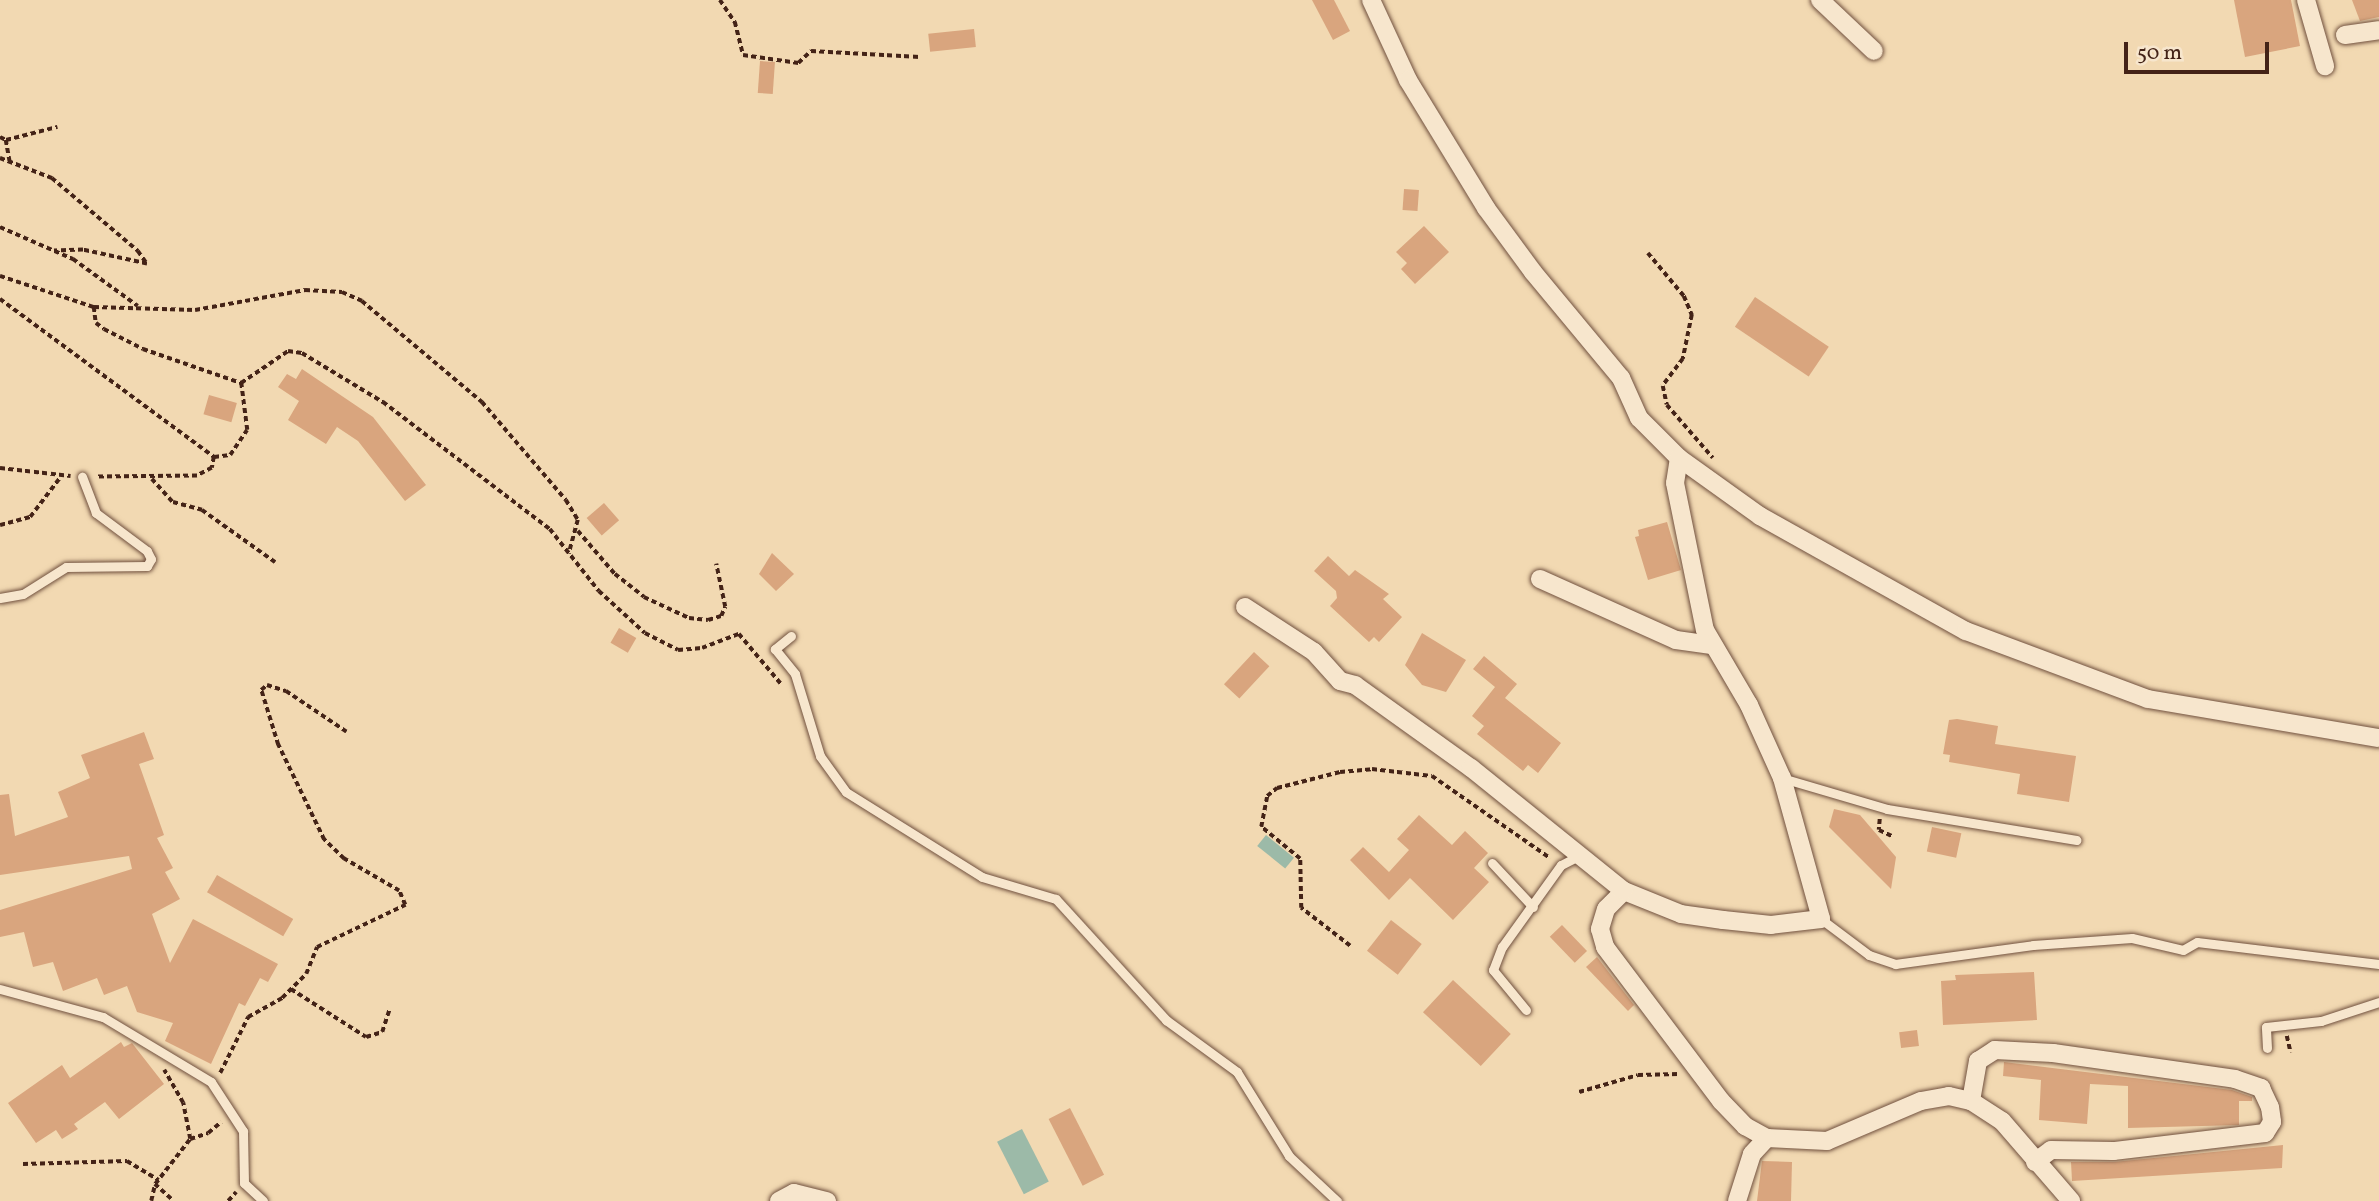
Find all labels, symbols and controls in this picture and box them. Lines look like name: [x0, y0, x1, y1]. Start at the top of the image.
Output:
scale bar: [2127, 28, 2272, 72]
text: 50 m: [2137, 39, 2182, 68]

